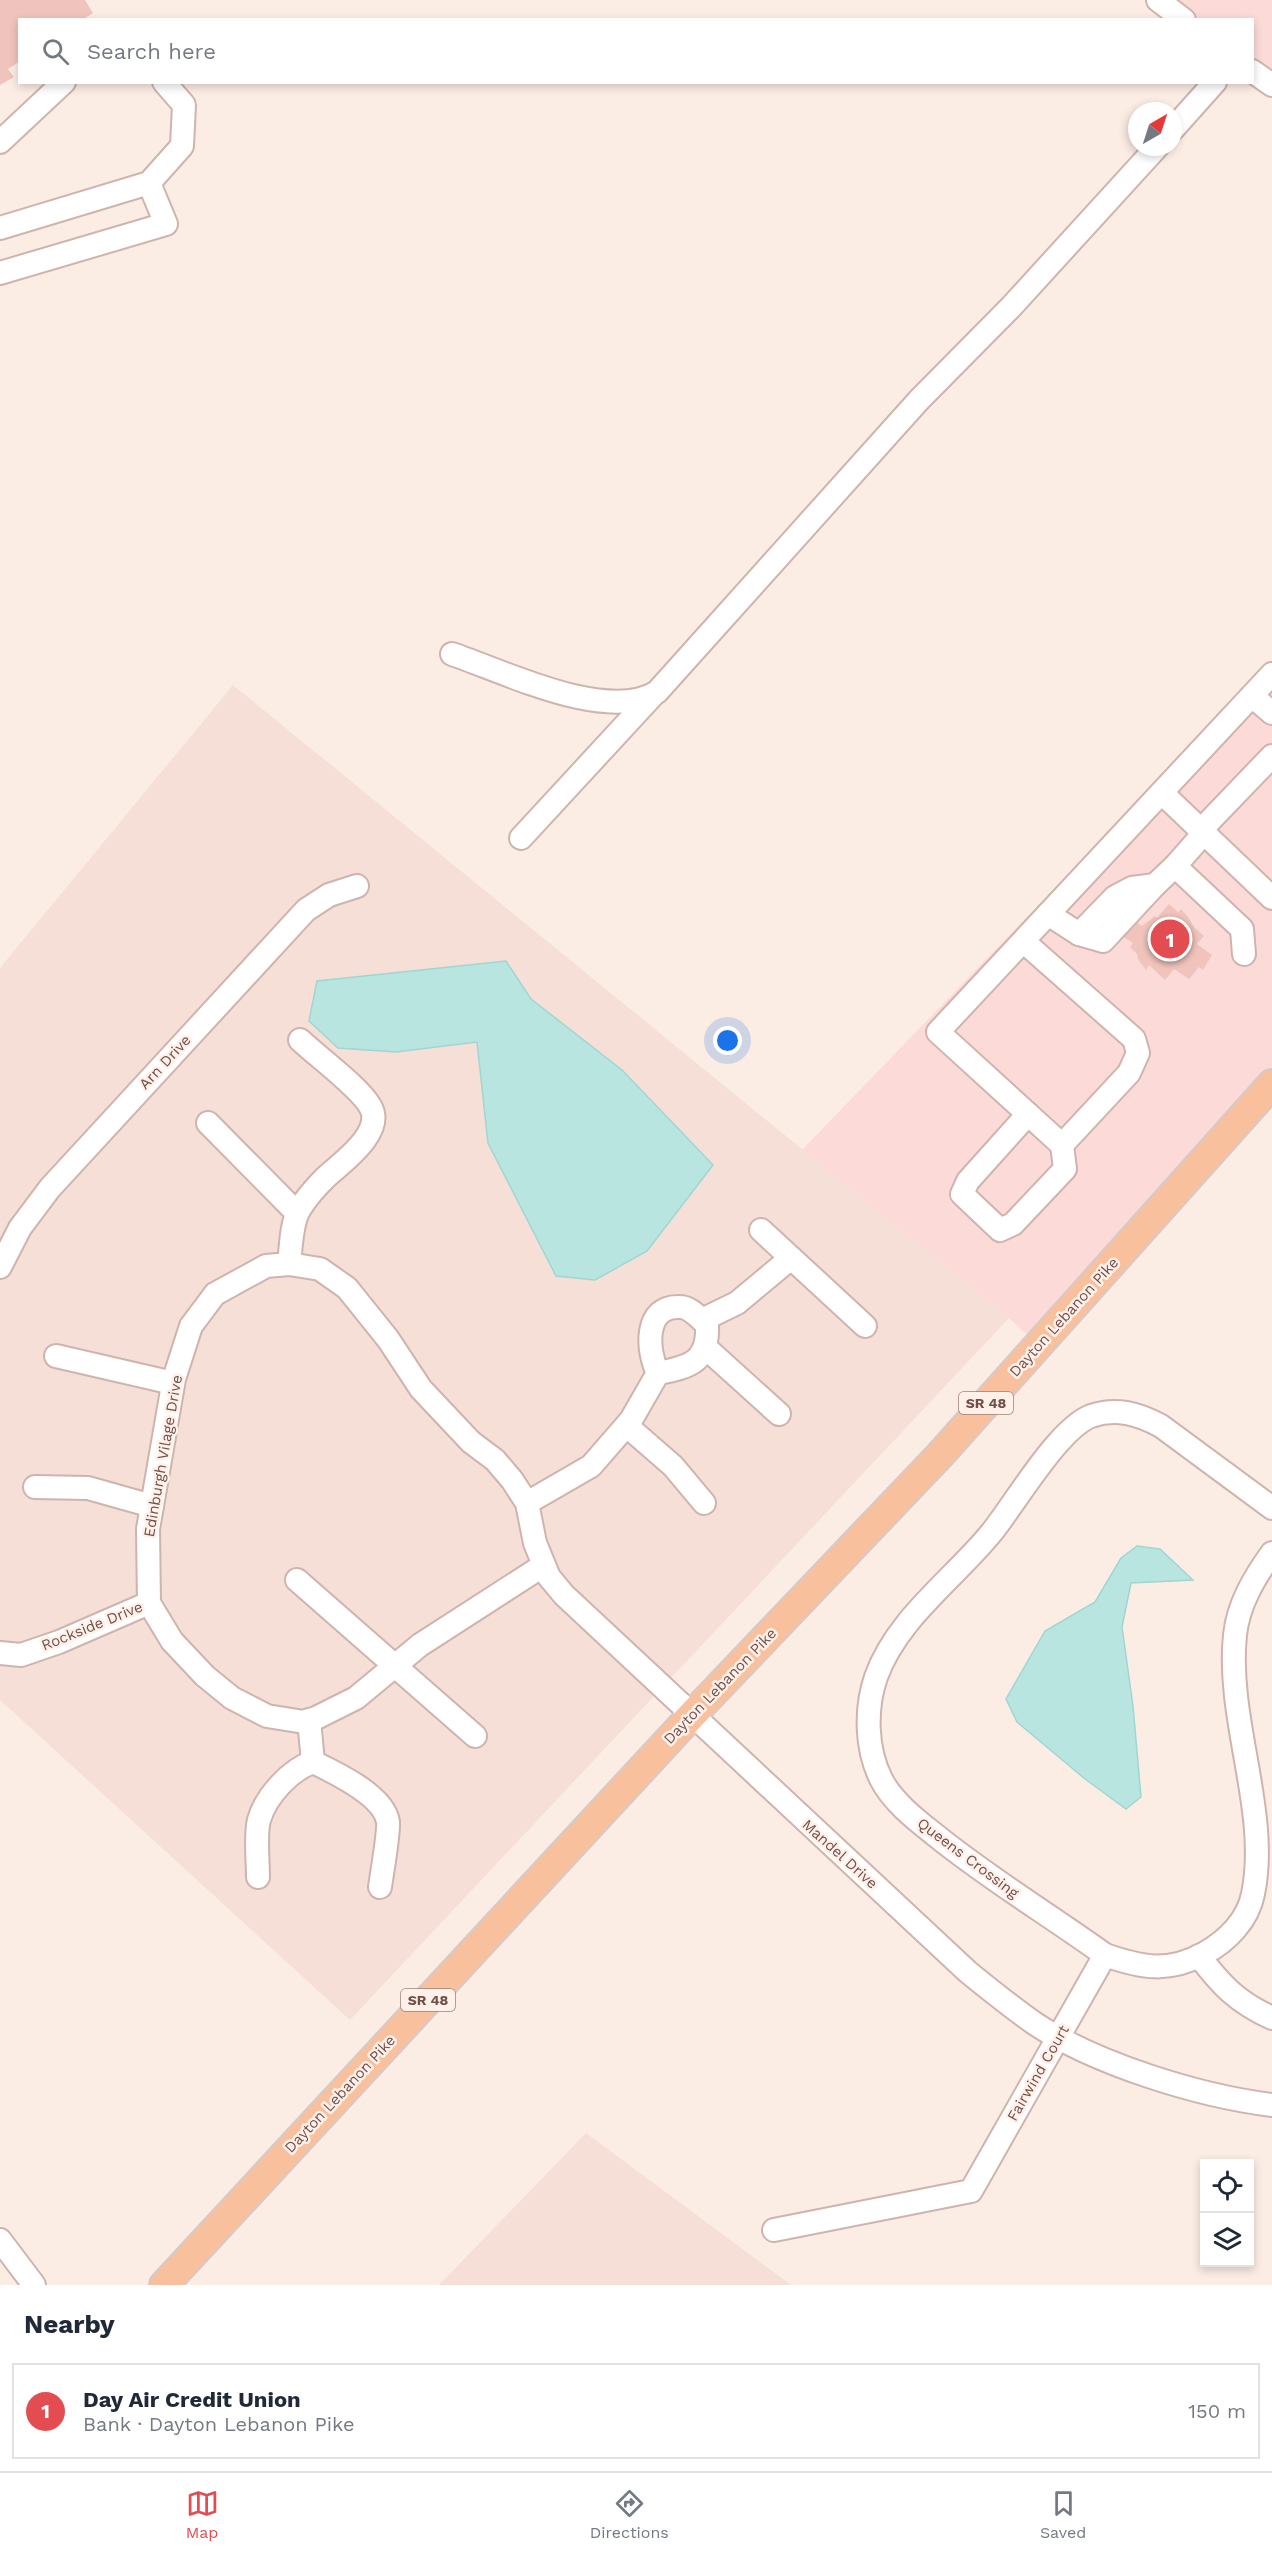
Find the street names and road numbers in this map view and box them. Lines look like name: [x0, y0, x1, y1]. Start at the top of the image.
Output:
street label: Arn Drive: [135, 1031, 195, 1093]
street label: Dayton Lebanon Pike: [1006, 1254, 1122, 1380]
street label: Edinburgh Vilage Drive: [140, 1374, 186, 1538]
road number: SR 48: [959, 1392, 1013, 1414]
street label: Rockside Drive: [39, 1597, 145, 1655]
street label: Dayton Lebanon Pike: [660, 1624, 780, 1748]
street label: Queens Crossing: [914, 1814, 1022, 1902]
street label: Mandel Drive: [799, 1816, 881, 1892]
road number: SR 48: [401, 1989, 455, 2011]
street label: Fairwind Court: [1003, 2021, 1073, 2124]
street label: Dayton Lebanon Pike: [281, 2031, 399, 2157]

